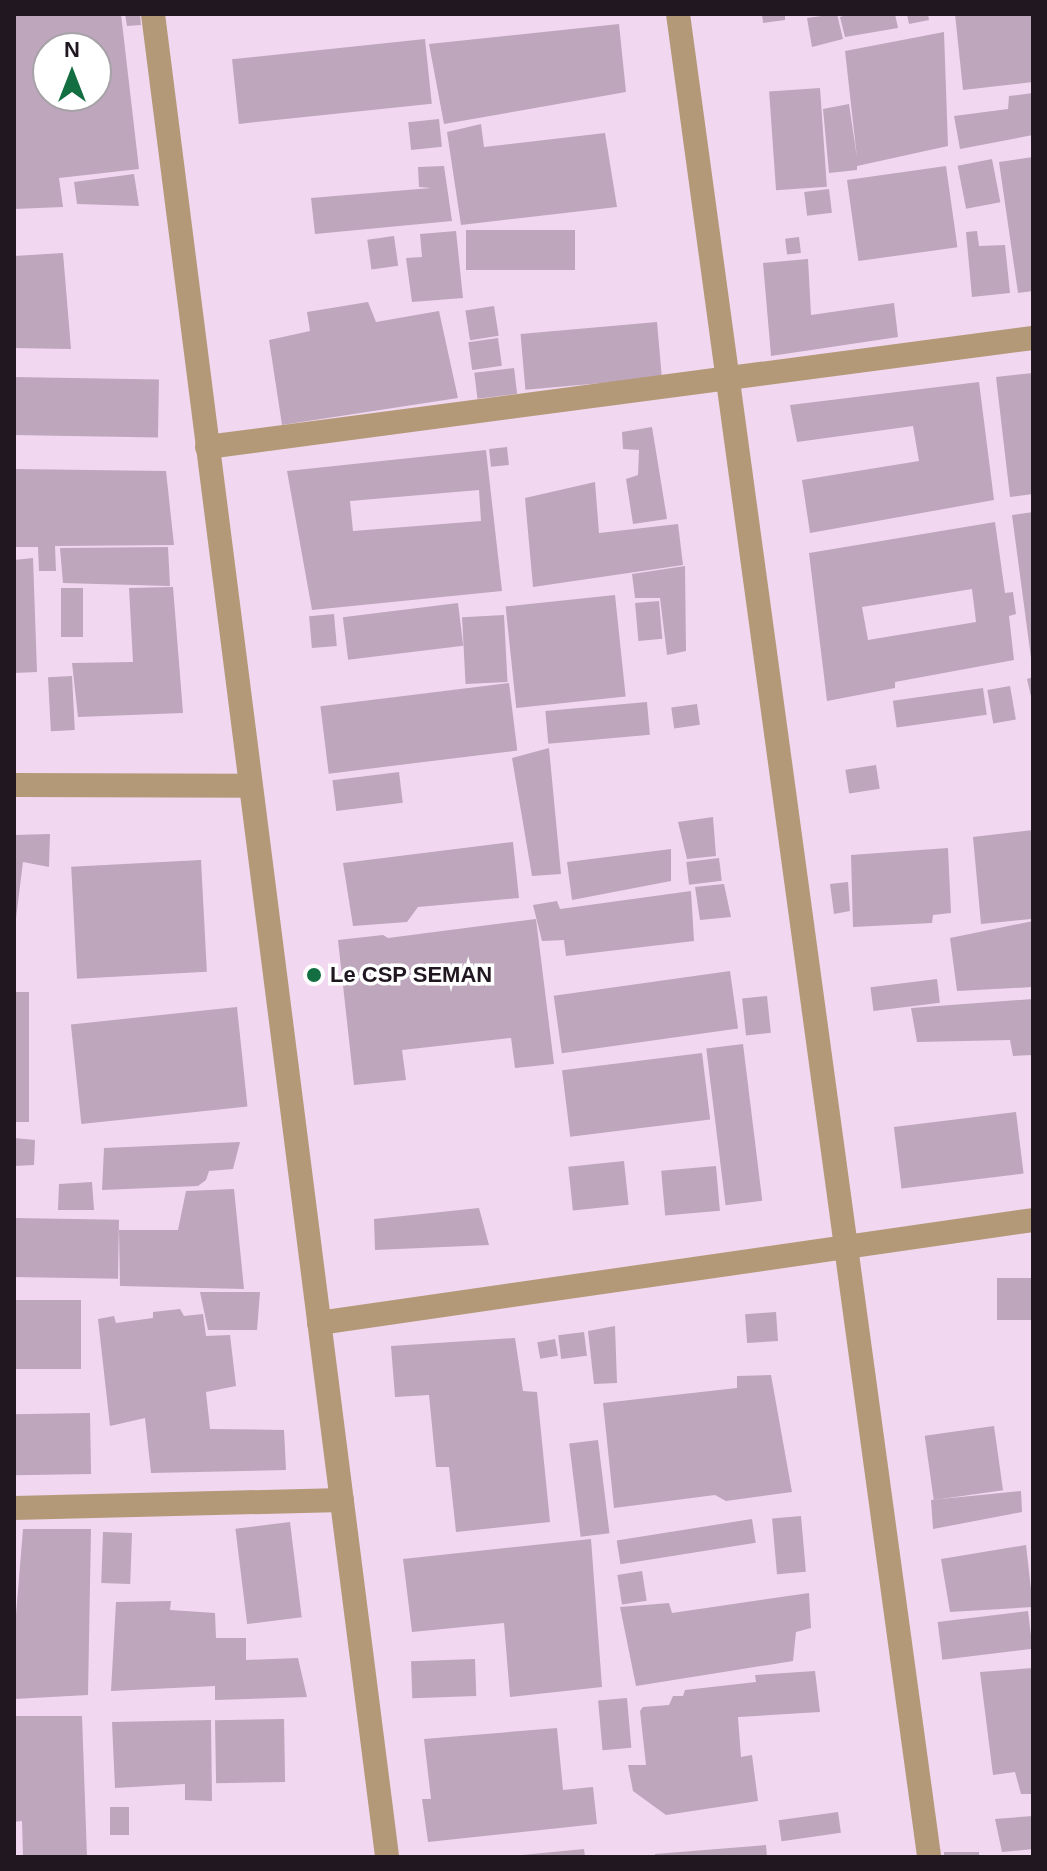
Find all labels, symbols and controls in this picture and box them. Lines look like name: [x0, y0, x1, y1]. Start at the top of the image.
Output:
north arrow: [32, 32, 112, 112]
text: N: [64, 37, 80, 62]
place label: Le CSP SEMAN: [330, 962, 493, 988]
marker: Le CSP SEMAN: [305, 966, 323, 984]

